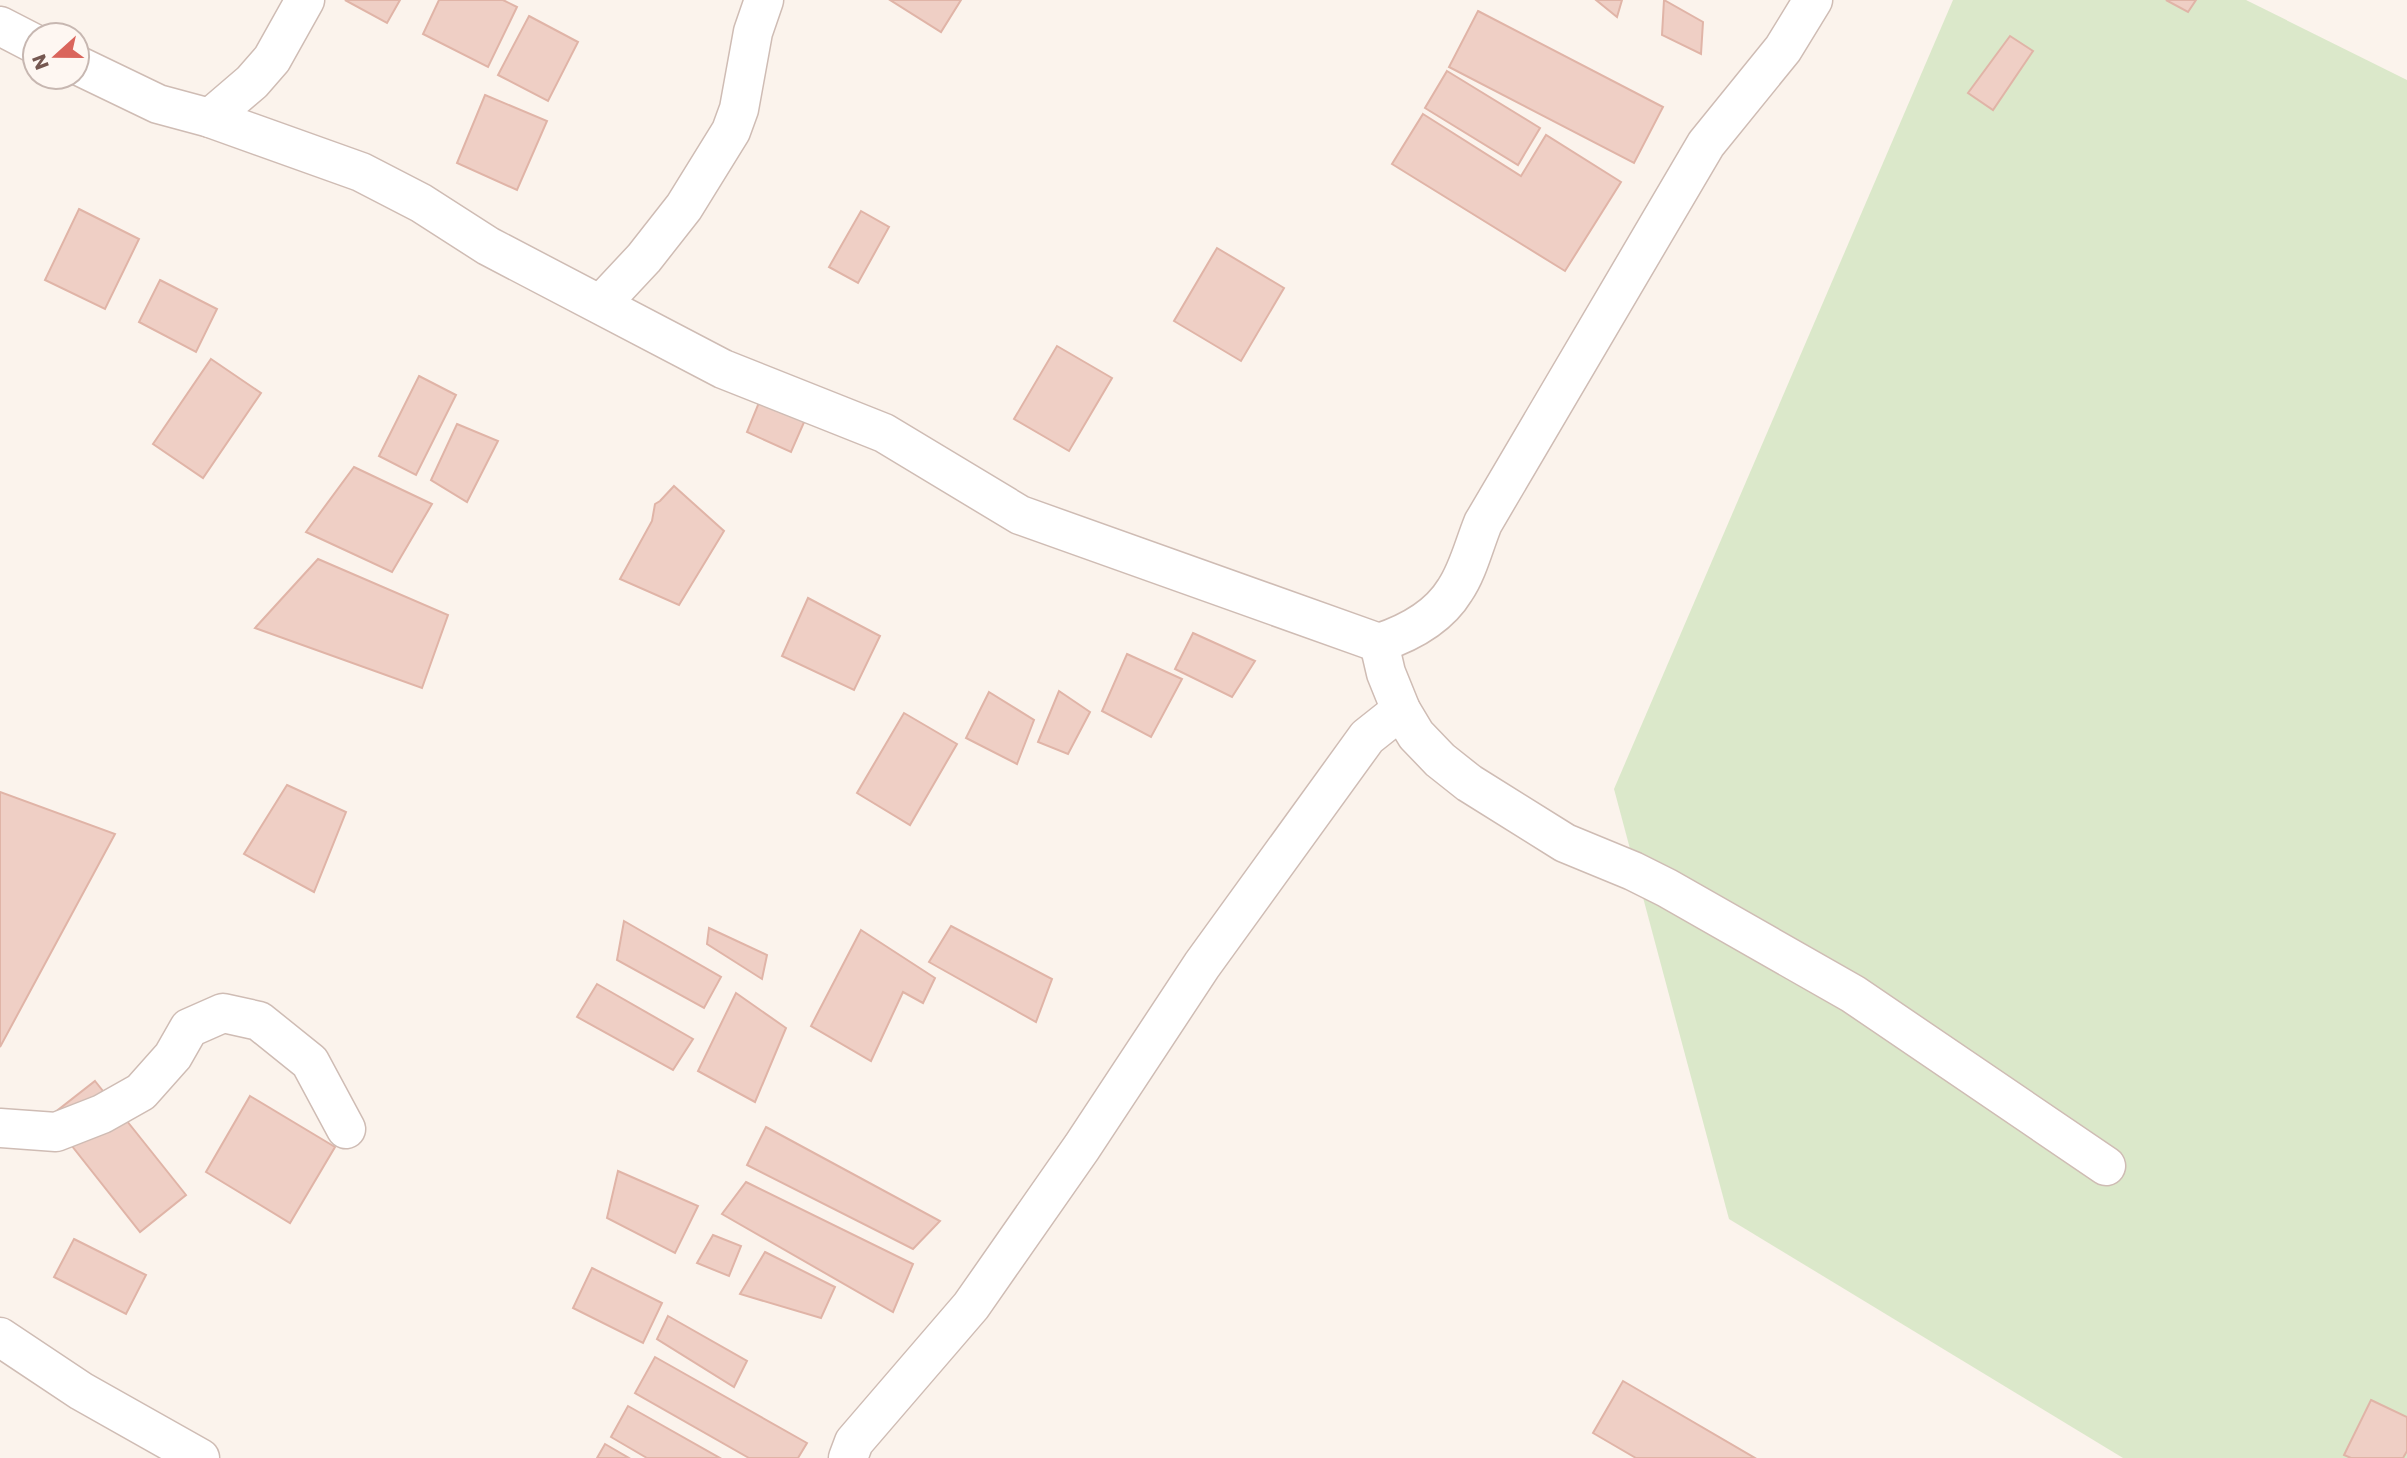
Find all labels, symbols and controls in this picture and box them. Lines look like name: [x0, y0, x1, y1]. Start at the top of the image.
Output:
north arrow: [21, 21, 91, 91]
text: N: [25, 50, 56, 73]

